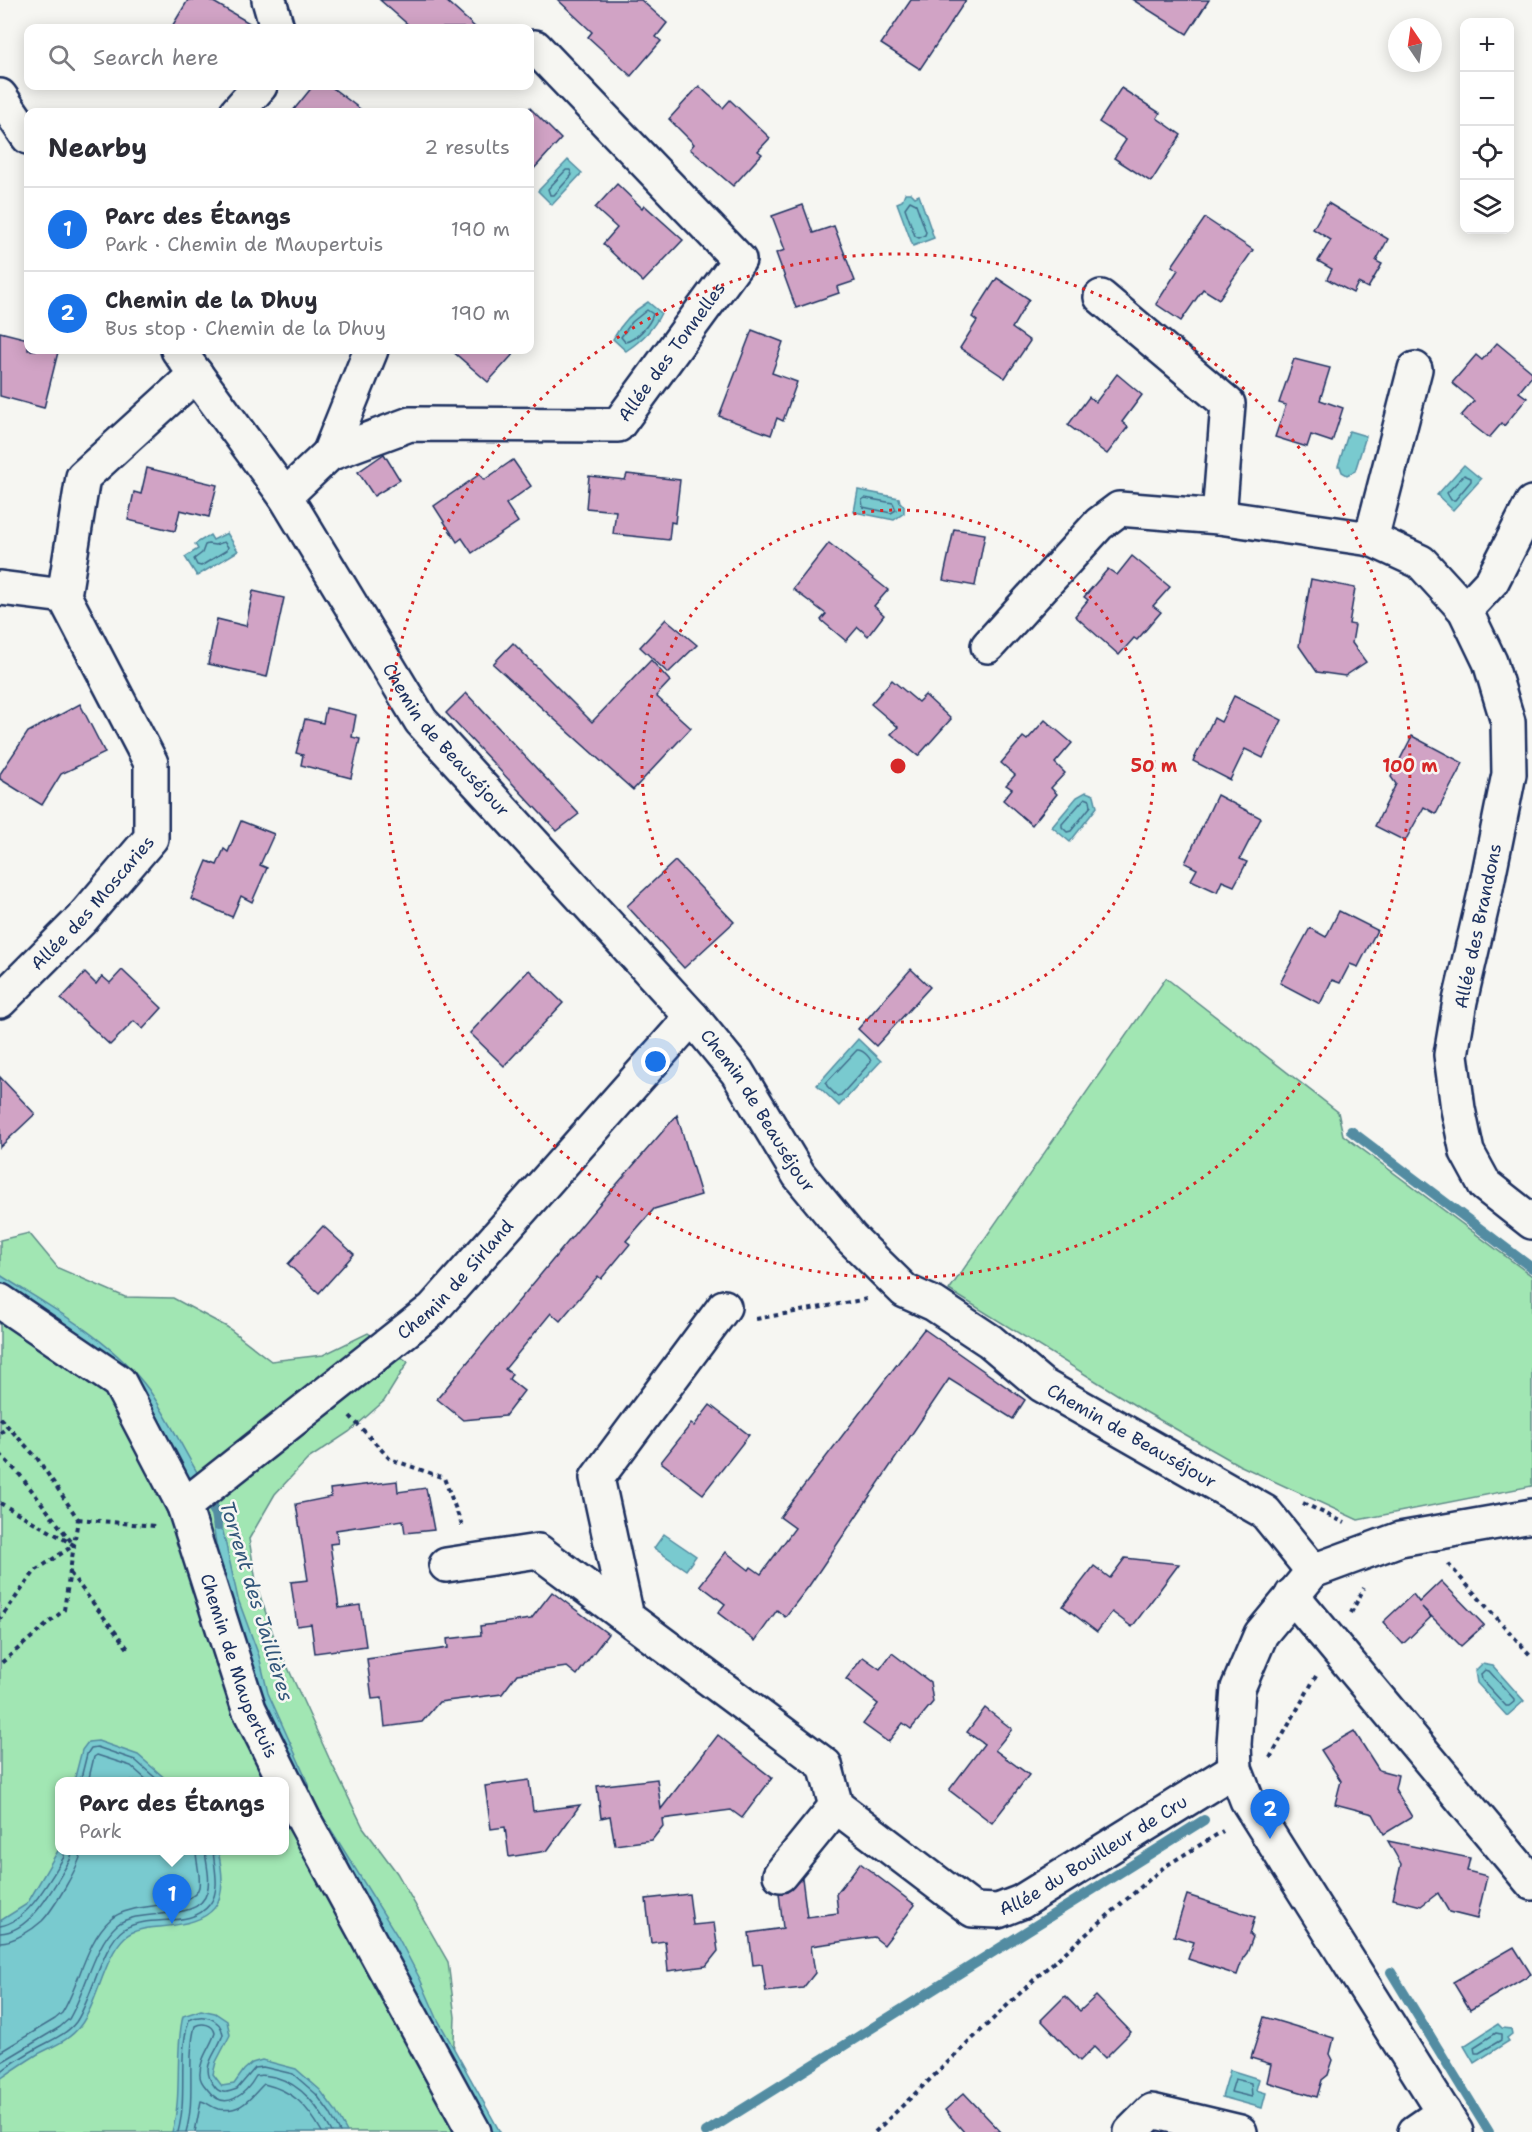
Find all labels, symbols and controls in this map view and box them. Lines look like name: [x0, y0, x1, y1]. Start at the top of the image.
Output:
north arrow: [1388, 18, 1442, 72]
map controls: [1460, 18, 1514, 234]
button: +: [1460, 18, 1514, 72]
search box: [24, 24, 534, 90]
icon: search: [45, 41, 78, 74]
text: Search here: [93, 43, 219, 72]
button: −: [1460, 72, 1514, 126]
button: locate: [1460, 126, 1514, 180]
text: Nearby: [48, 130, 147, 165]
text: 2 results: [424, 134, 510, 160]
button: layers: [1460, 180, 1514, 234]
text: Parc des Étangs: [105, 202, 291, 231]
text: 1: [63, 216, 72, 242]
text: 190 m: [451, 216, 510, 242]
text: Park · Chemin de Maupertuis: [105, 231, 383, 257]
street label: Allée des Tonnelles: [612, 277, 731, 427]
text: Chemin de la Dhuy: [105, 286, 318, 315]
text: 2: [61, 300, 75, 326]
text: 190 m: [451, 300, 510, 326]
text: Bus stop · Chemin de la Dhuy: [105, 315, 386, 341]
street label: Chemin de Beauséjour: [377, 659, 515, 822]
text: 50 m: [1131, 754, 1178, 778]
text: 100 m: [1382, 754, 1438, 778]
centre of rings: [888, 756, 908, 776]
street label: Allée des Moscaries: [25, 830, 160, 976]
street label: Allée des Brandons: [1449, 841, 1507, 1011]
street label: Chemin de Beauséjour: [695, 1024, 820, 1197]
your location: [641, 1047, 670, 1076]
street label: Chemin de Sirland: [392, 1214, 519, 1345]
street label: Chemin de Beauséjour: [1042, 1378, 1221, 1494]
water label: Torrent des Jaillières: [214, 1498, 300, 1704]
street label: Chemin de Maupertuis: [194, 1571, 283, 1762]
popup: [55, 1777, 289, 1855]
text: Parc des Étangs: [79, 1789, 265, 1818]
street label: Allée du Bouilleur de Cru: [996, 1789, 1192, 1921]
pin: 2: [1250, 1790, 1290, 1839]
text: Park: [79, 1818, 122, 1844]
pin: 1: [152, 1874, 192, 1924]

